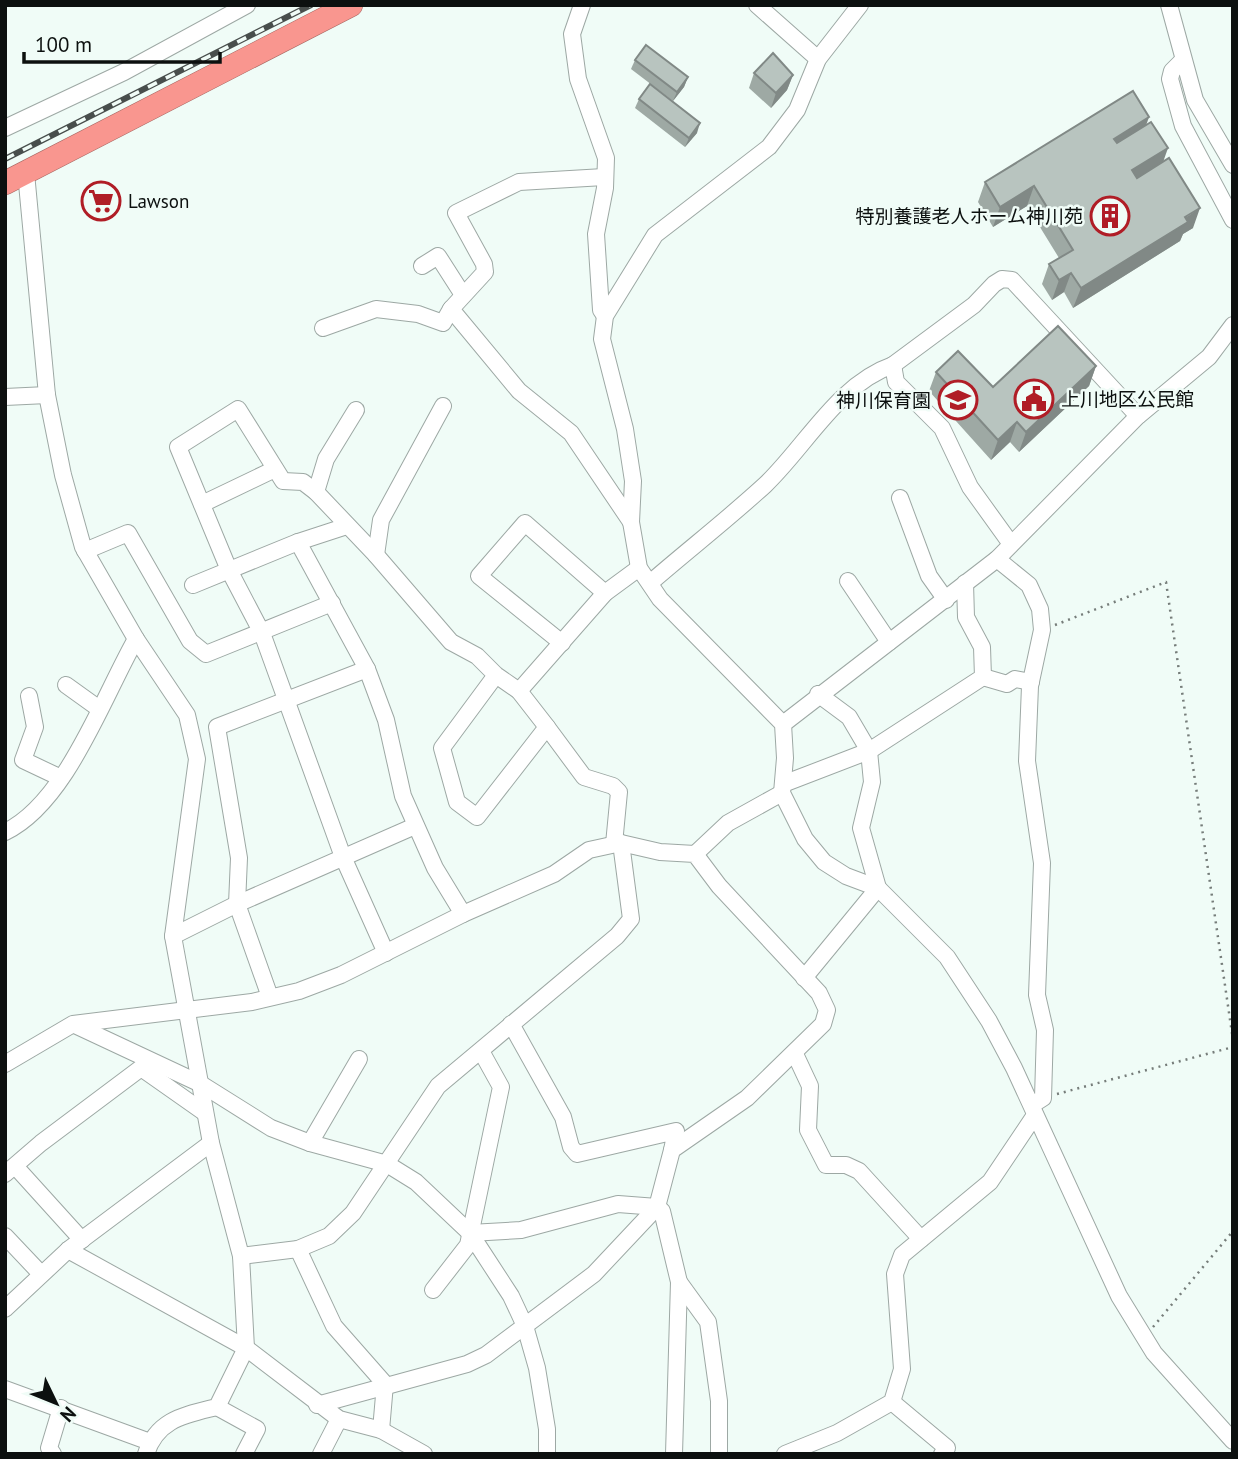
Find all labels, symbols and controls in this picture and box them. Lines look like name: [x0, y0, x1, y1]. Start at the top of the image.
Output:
scale bar: [24, 21, 220, 65]
text: 100 m: [35, 31, 92, 58]
supermarket icon: Lawson: [80, 180, 122, 222]
place label: Lawson: [128, 189, 189, 213]
building icon: 特別養護老人ホーム神川苑: [1089, 195, 1131, 237]
place label: 特別養護老人ホーム神川苑: [856, 204, 1083, 228]
public building icon: 上川地区公民館: [1013, 378, 1055, 420]
school or university icon: 神川保育園: [937, 379, 979, 421]
place label: 上川地区公民館: [1061, 387, 1194, 411]
place label: 神川保育園: [836, 388, 931, 412]
north arrow: [21, 1368, 91, 1438]
text: N: [55, 1402, 81, 1427]

